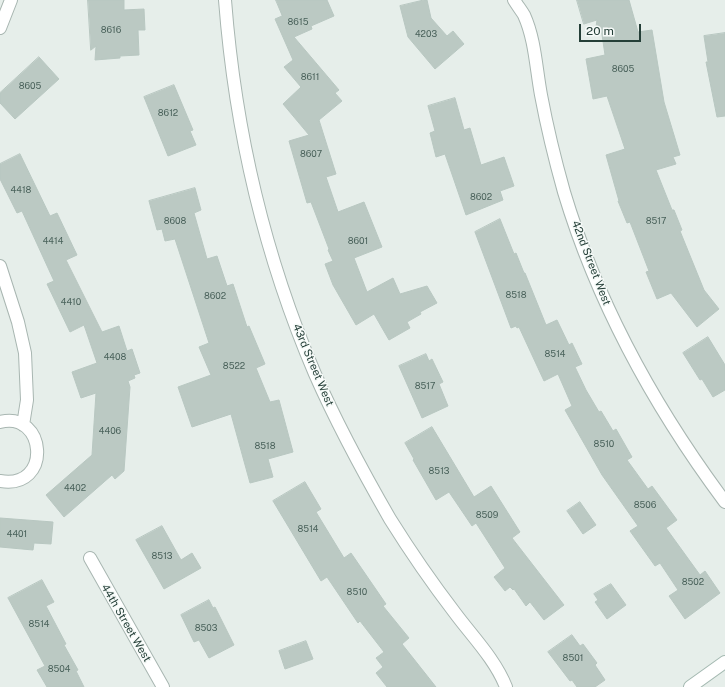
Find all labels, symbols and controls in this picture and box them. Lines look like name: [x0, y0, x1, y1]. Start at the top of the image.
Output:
scale bar: [581, 16, 643, 42]
house number: 8615: [288, 17, 308, 27]
text: 20 m: [586, 24, 614, 38]
house number: 8616: [101, 25, 121, 35]
house number: 4203: [415, 29, 437, 39]
house number: 8605: [612, 64, 634, 74]
house number: 8611: [301, 72, 319, 82]
house number: 8605: [19, 81, 41, 91]
house number: 8612: [158, 108, 178, 118]
house number: 8607: [300, 149, 322, 159]
house number: 4418: [11, 185, 31, 195]
house number: 8602: [470, 192, 492, 202]
house number: 8608: [164, 216, 186, 226]
house number: 8517: [646, 216, 666, 226]
street label: 42nd Street West: [569, 219, 613, 307]
house number: 4414: [43, 236, 63, 246]
house number: 8601: [348, 236, 368, 246]
house number: 8518: [505, 290, 527, 300]
house number: 8602: [204, 291, 226, 301]
house number: 4410: [61, 297, 81, 307]
street label: 43rd Street West: [290, 322, 336, 408]
house number: 8514: [545, 349, 565, 359]
house number: 4408: [104, 352, 126, 362]
house number: 8522: [223, 361, 245, 371]
house number: 8517: [415, 381, 435, 391]
house number: 4406: [99, 426, 121, 436]
house number: 8510: [594, 439, 614, 449]
house number: 8518: [254, 441, 276, 451]
house number: 8513: [429, 466, 449, 476]
house number: 4402: [64, 483, 86, 493]
house number: 8506: [634, 500, 656, 510]
house number: 8509: [476, 510, 498, 520]
house number: 8514: [298, 524, 318, 534]
house number: 4401: [7, 529, 27, 539]
house number: 8513: [152, 551, 172, 561]
house number: 8502: [682, 577, 704, 587]
street label: 44th Street West: [98, 582, 154, 664]
house number: 8510: [347, 587, 367, 597]
house number: 8514: [29, 619, 49, 629]
house number: 8503: [195, 623, 217, 633]
house number: 8501: [563, 653, 583, 663]
house number: 8504: [48, 664, 70, 674]

